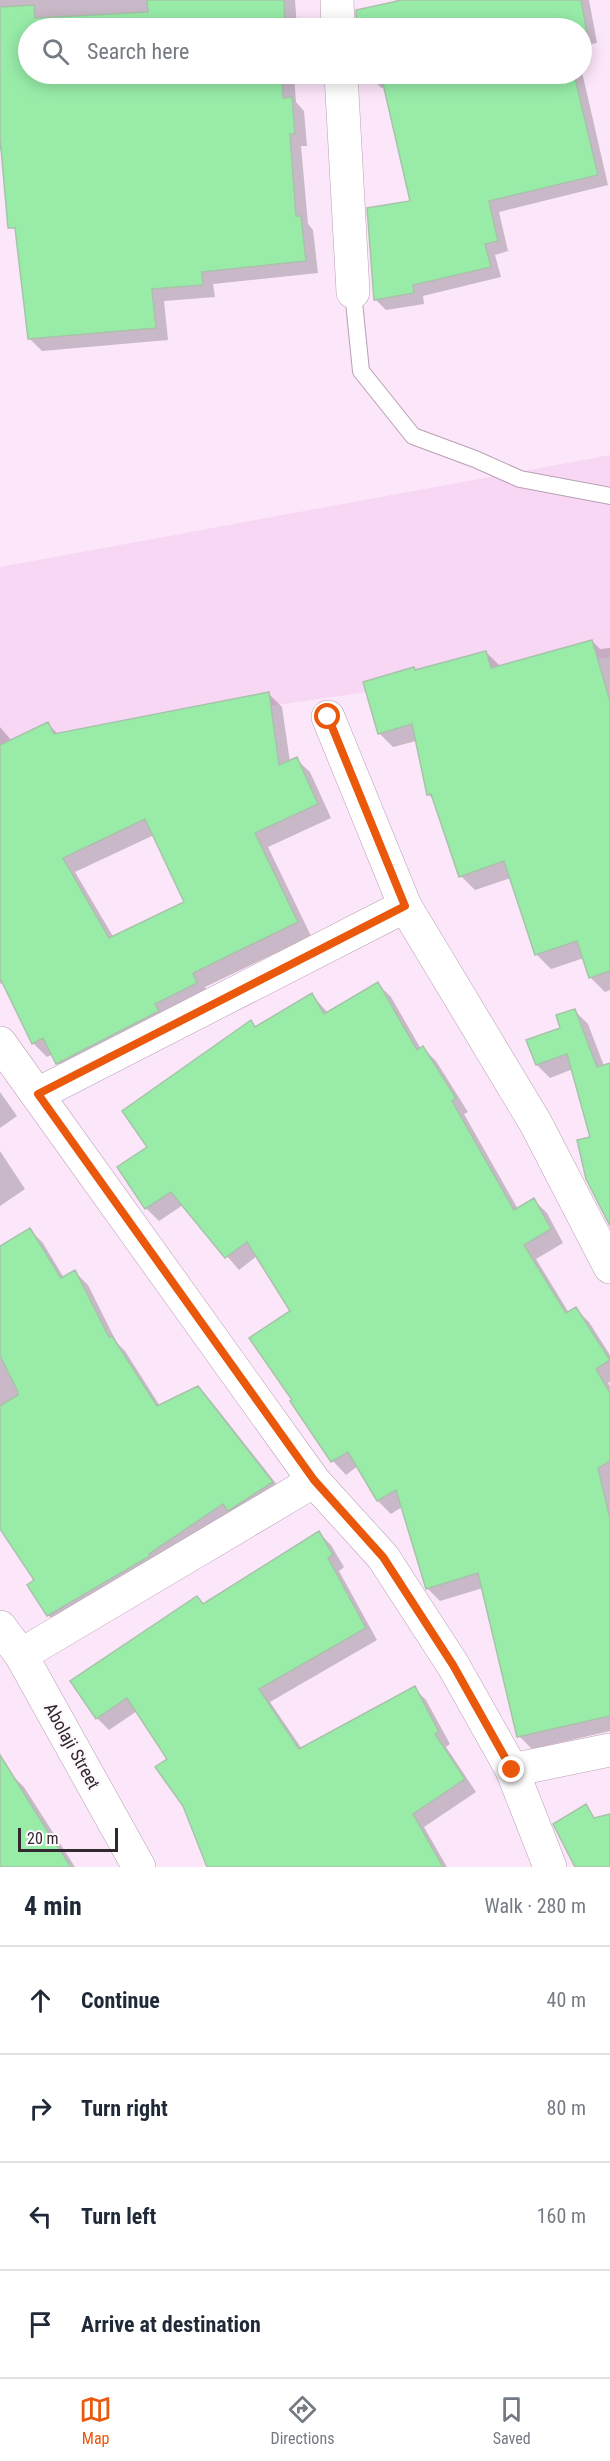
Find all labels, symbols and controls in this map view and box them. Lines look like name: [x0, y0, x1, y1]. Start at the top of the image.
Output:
search box: [18, 18, 592, 84]
icon: search: [39, 35, 72, 68]
text: Search here: [87, 39, 189, 64]
route start: [314, 703, 340, 729]
street label: Abolaji Street: [40, 1699, 105, 1793]
route end: [498, 1756, 524, 1782]
scale bar: [18, 1825, 118, 1852]
text: 20 m: [27, 1829, 59, 1848]
text: 4 min: [24, 1891, 82, 1921]
text: Walk · 280 m: [485, 1894, 586, 1918]
icon: ahead: [24, 1984, 57, 2017]
text: Continue: [81, 1988, 160, 2013]
text: 40 m: [547, 1988, 586, 2012]
icon: right: [24, 2092, 57, 2125]
text: Turn right: [81, 2096, 168, 2121]
text: 80 m: [547, 2096, 586, 2120]
icon: left: [24, 2200, 57, 2233]
text: Turn left: [81, 2204, 156, 2229]
text: 160 m: [537, 2204, 586, 2228]
icon: arrive: [24, 2308, 57, 2341]
text: Arrive at destination: [81, 2312, 261, 2337]
tab: Map: [79, 2393, 112, 2448]
tab: Directions: [271, 2393, 334, 2448]
tab: Saved: [493, 2393, 531, 2448]

